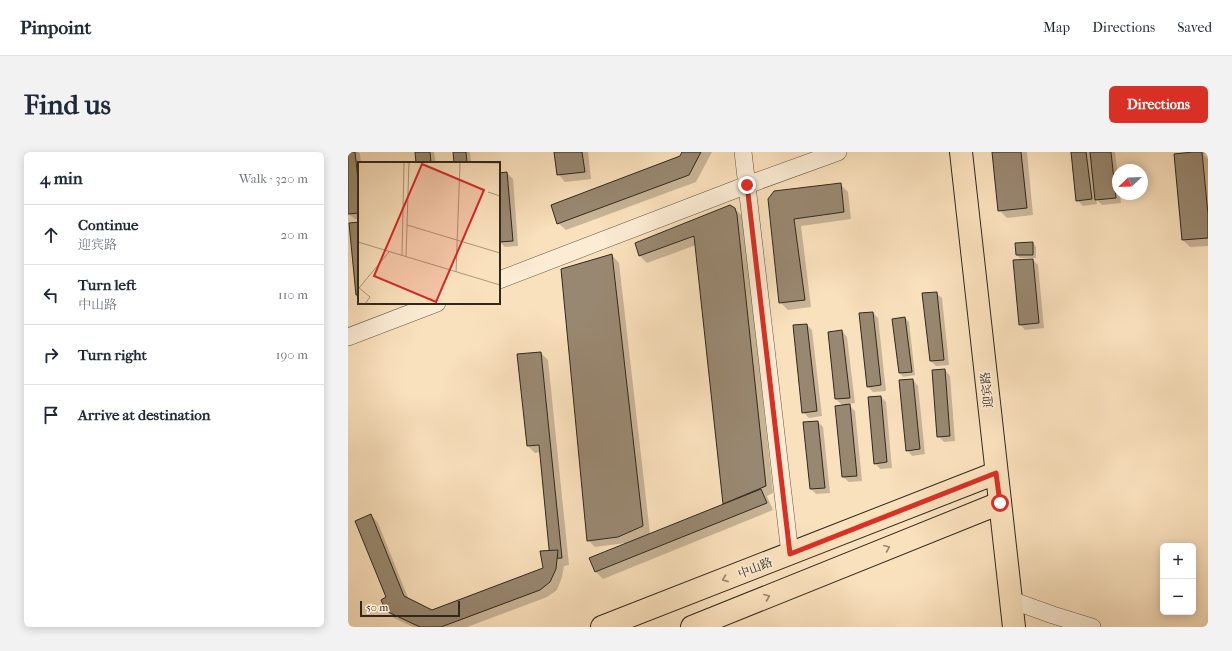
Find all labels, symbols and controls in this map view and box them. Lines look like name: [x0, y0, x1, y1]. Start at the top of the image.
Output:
text: Pinpoint: [20, 17, 91, 39]
text: Map: [1043, 19, 1070, 36]
text: Directions: [1092, 19, 1155, 36]
text: Saved: [1177, 19, 1212, 36]
button: Directions: [1109, 86, 1208, 123]
text: Find us: [24, 88, 111, 121]
inset map: [358, 162, 500, 304]
north arrow: [1112, 164, 1148, 200]
text: 4 min: [40, 168, 83, 188]
text: Walk · 320 m: [239, 171, 308, 186]
route end: [738, 176, 756, 194]
text: Continue: [78, 216, 138, 234]
icon: ahead: [40, 224, 62, 246]
text: 20 m: [281, 227, 308, 242]
text: 迎宾路: [78, 237, 117, 252]
text: Turn left: [78, 276, 136, 294]
icon: left: [40, 284, 62, 306]
text: 110 m: [278, 287, 308, 302]
text: 中山路: [78, 297, 117, 312]
icon: right: [40, 344, 62, 366]
text: Turn right: [78, 346, 147, 364]
text: 190 m: [276, 347, 308, 362]
street label: 迎宾路: [978, 371, 996, 409]
icon: arrive: [40, 404, 62, 426]
text: Arrive at destination: [78, 406, 210, 424]
route start: [991, 494, 1009, 512]
map controls: [1160, 543, 1196, 615]
button: +: [1160, 543, 1196, 579]
one-way arrow: [884, 545, 891, 553]
street label: 中山路: [736, 555, 774, 581]
one-way arrow: [722, 575, 729, 583]
button: −: [1160, 579, 1196, 615]
one-way arrow: [763, 593, 770, 601]
scale bar: [360, 599, 460, 618]
text: 50 m: [366, 601, 388, 614]

